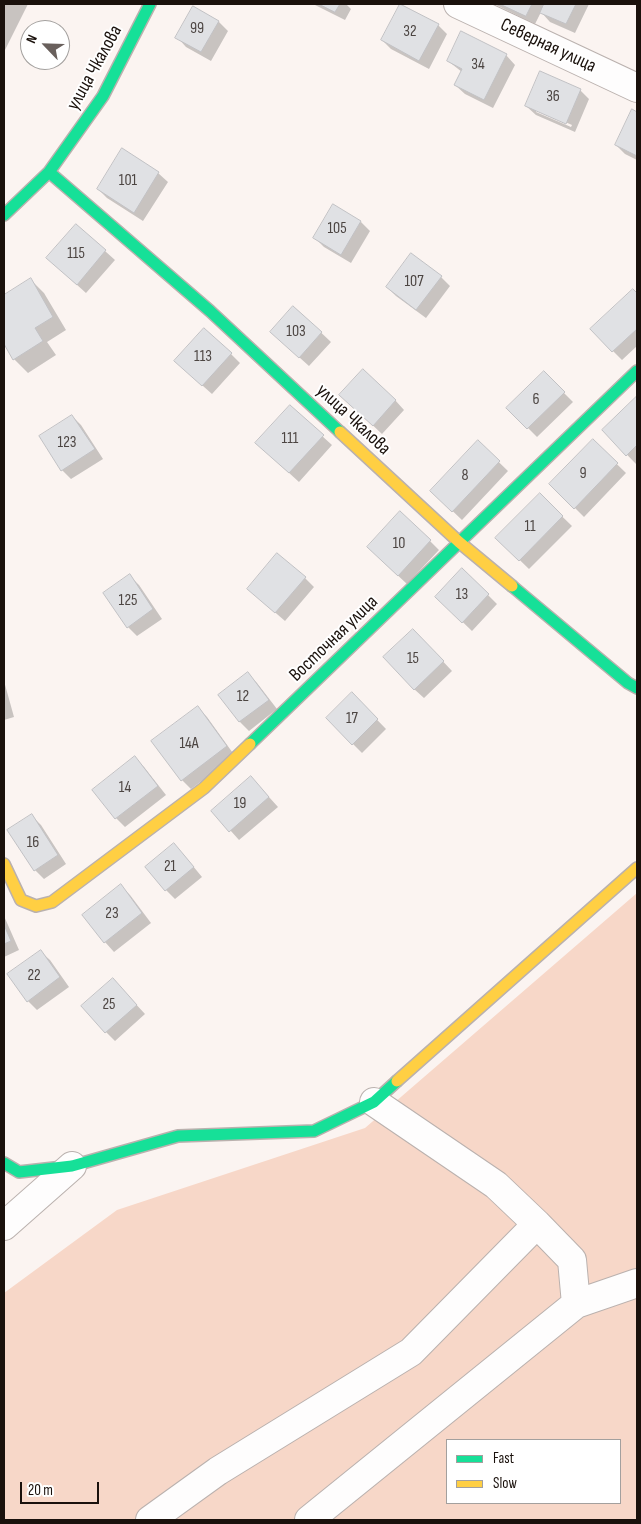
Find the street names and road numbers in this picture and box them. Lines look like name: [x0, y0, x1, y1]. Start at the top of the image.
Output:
street label: Северная улица: [497, 14, 599, 78]
street label: улица Чкалова: [62, 22, 128, 114]
street label: улица Чкалова: [311, 380, 395, 460]
street label: Восточная улица: [285, 591, 383, 687]

